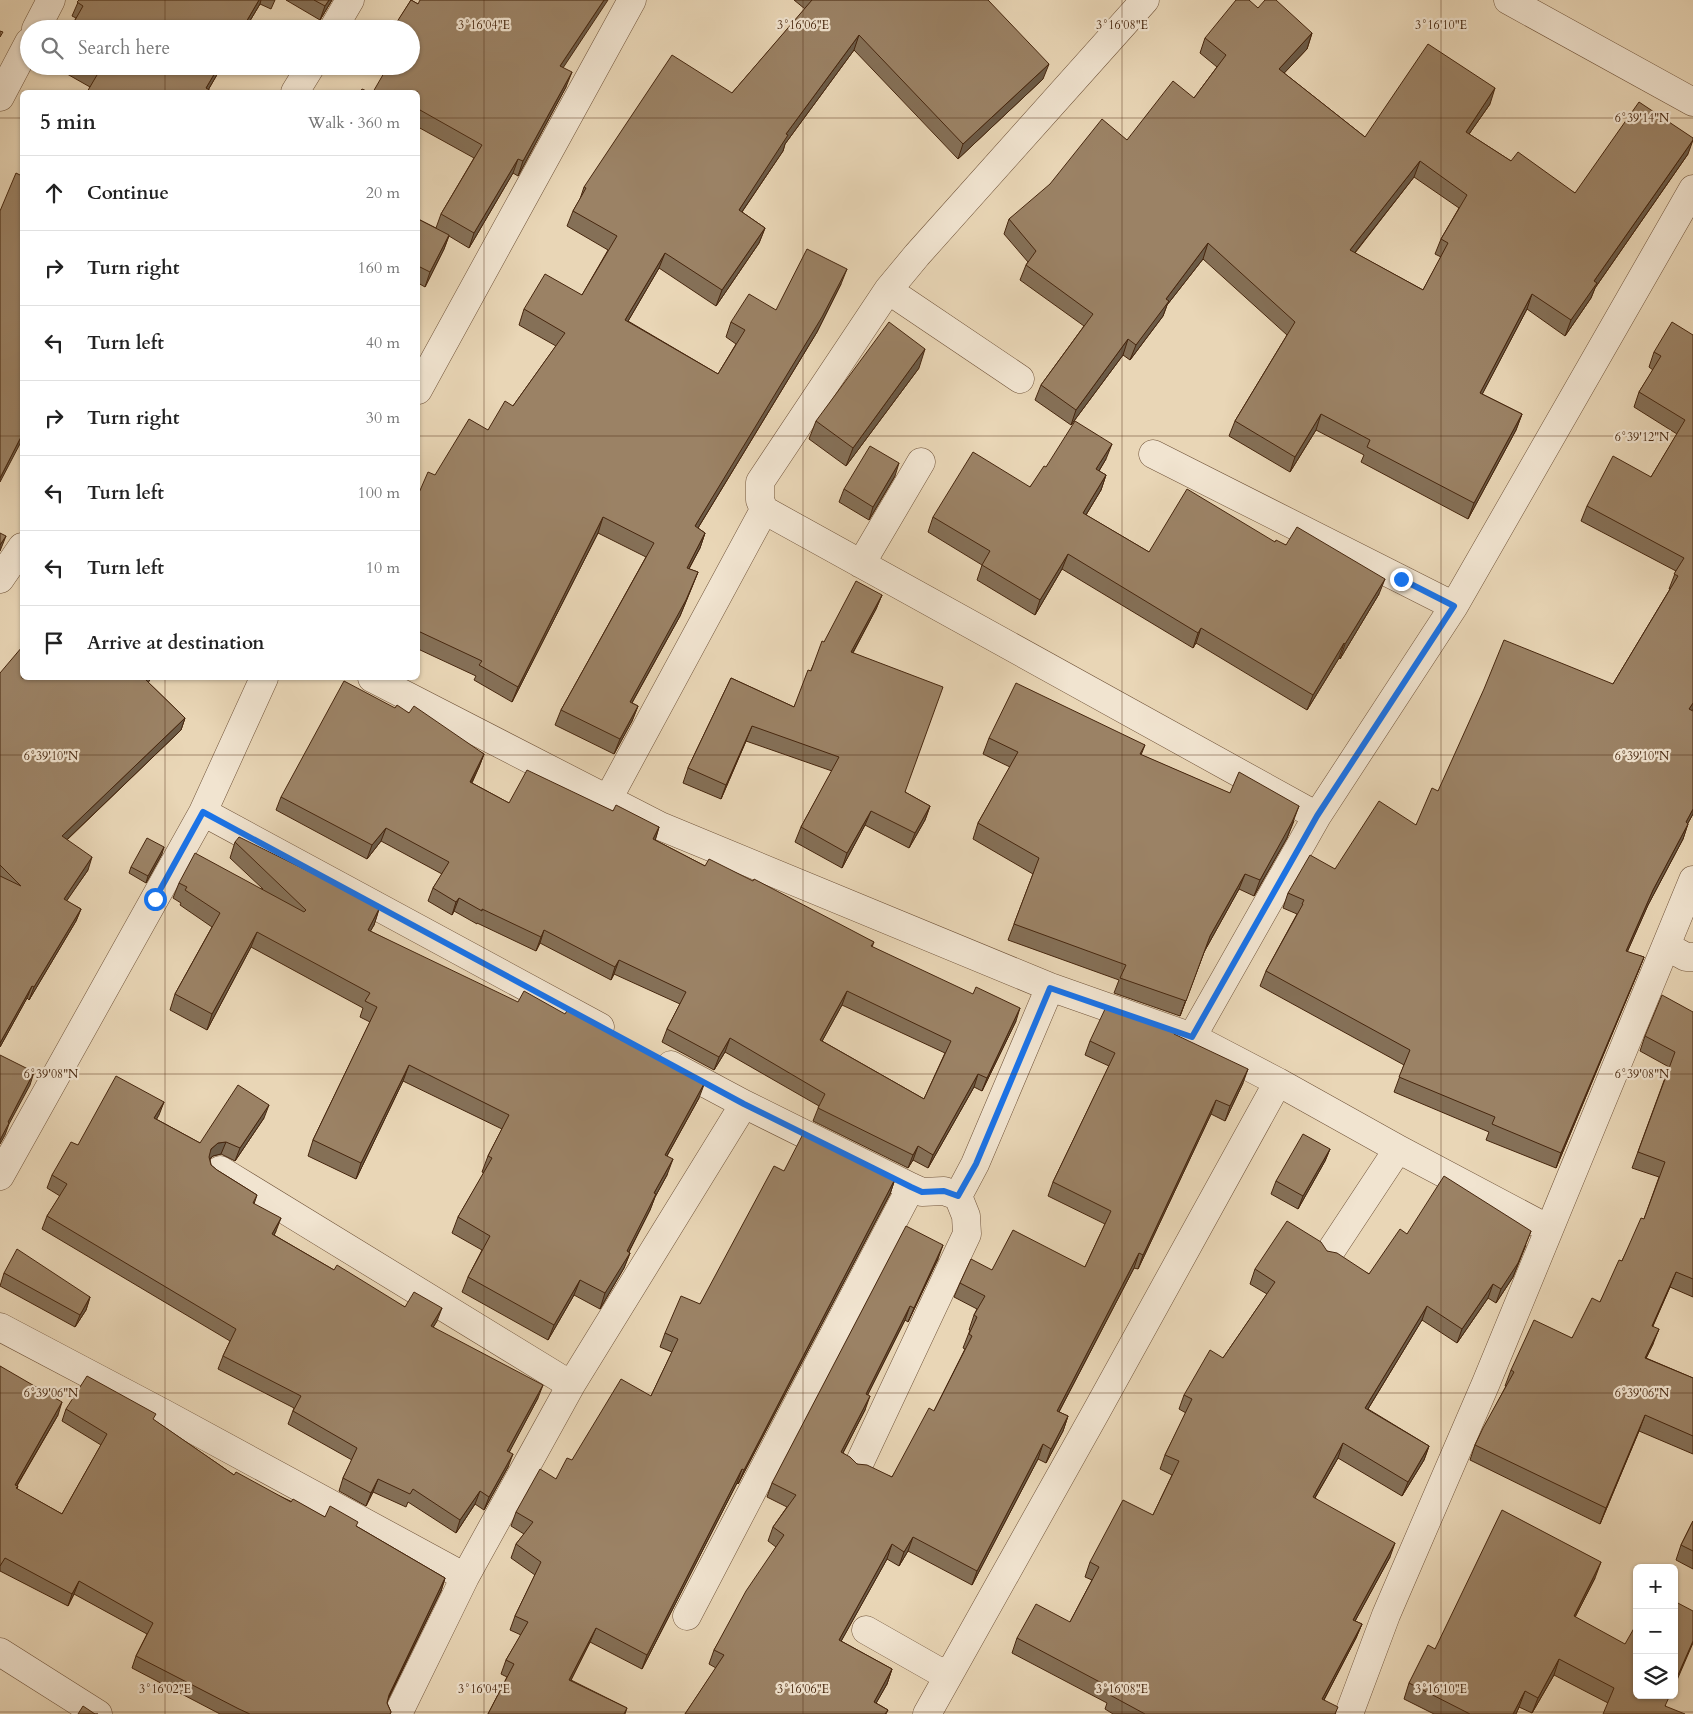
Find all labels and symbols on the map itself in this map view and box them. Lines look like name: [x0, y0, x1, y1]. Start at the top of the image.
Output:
text: 3°16'04"E: [458, 17, 510, 33]
text: 3°16'06"E: [777, 17, 829, 33]
text: 3°16'08"E: [1096, 17, 1148, 33]
text: 3°16'10"E: [1415, 17, 1467, 33]
text: 6°39'14"N: [1615, 110, 1670, 126]
text: 6°39'12"N: [1615, 429, 1670, 445]
route end: [1390, 568, 1413, 591]
text: 6°39'10"N: [24, 748, 79, 764]
text: 6°39'10"N: [1615, 748, 1670, 764]
route start: [144, 888, 167, 911]
text: 6°39'08"N: [24, 1066, 79, 1082]
text: 6°39'08"N: [1615, 1066, 1670, 1082]
text: 6°39'06"N: [24, 1385, 79, 1401]
text: 6°39'06"N: [1615, 1385, 1670, 1401]
text: 3°16'02"E: [139, 1681, 191, 1697]
text: 3°16'04"E: [458, 1681, 510, 1697]
text: 3°16'06"E: [777, 1681, 829, 1697]
text: 3°16'08"E: [1096, 1681, 1148, 1697]
text: 3°16'10"E: [1415, 1681, 1467, 1697]

